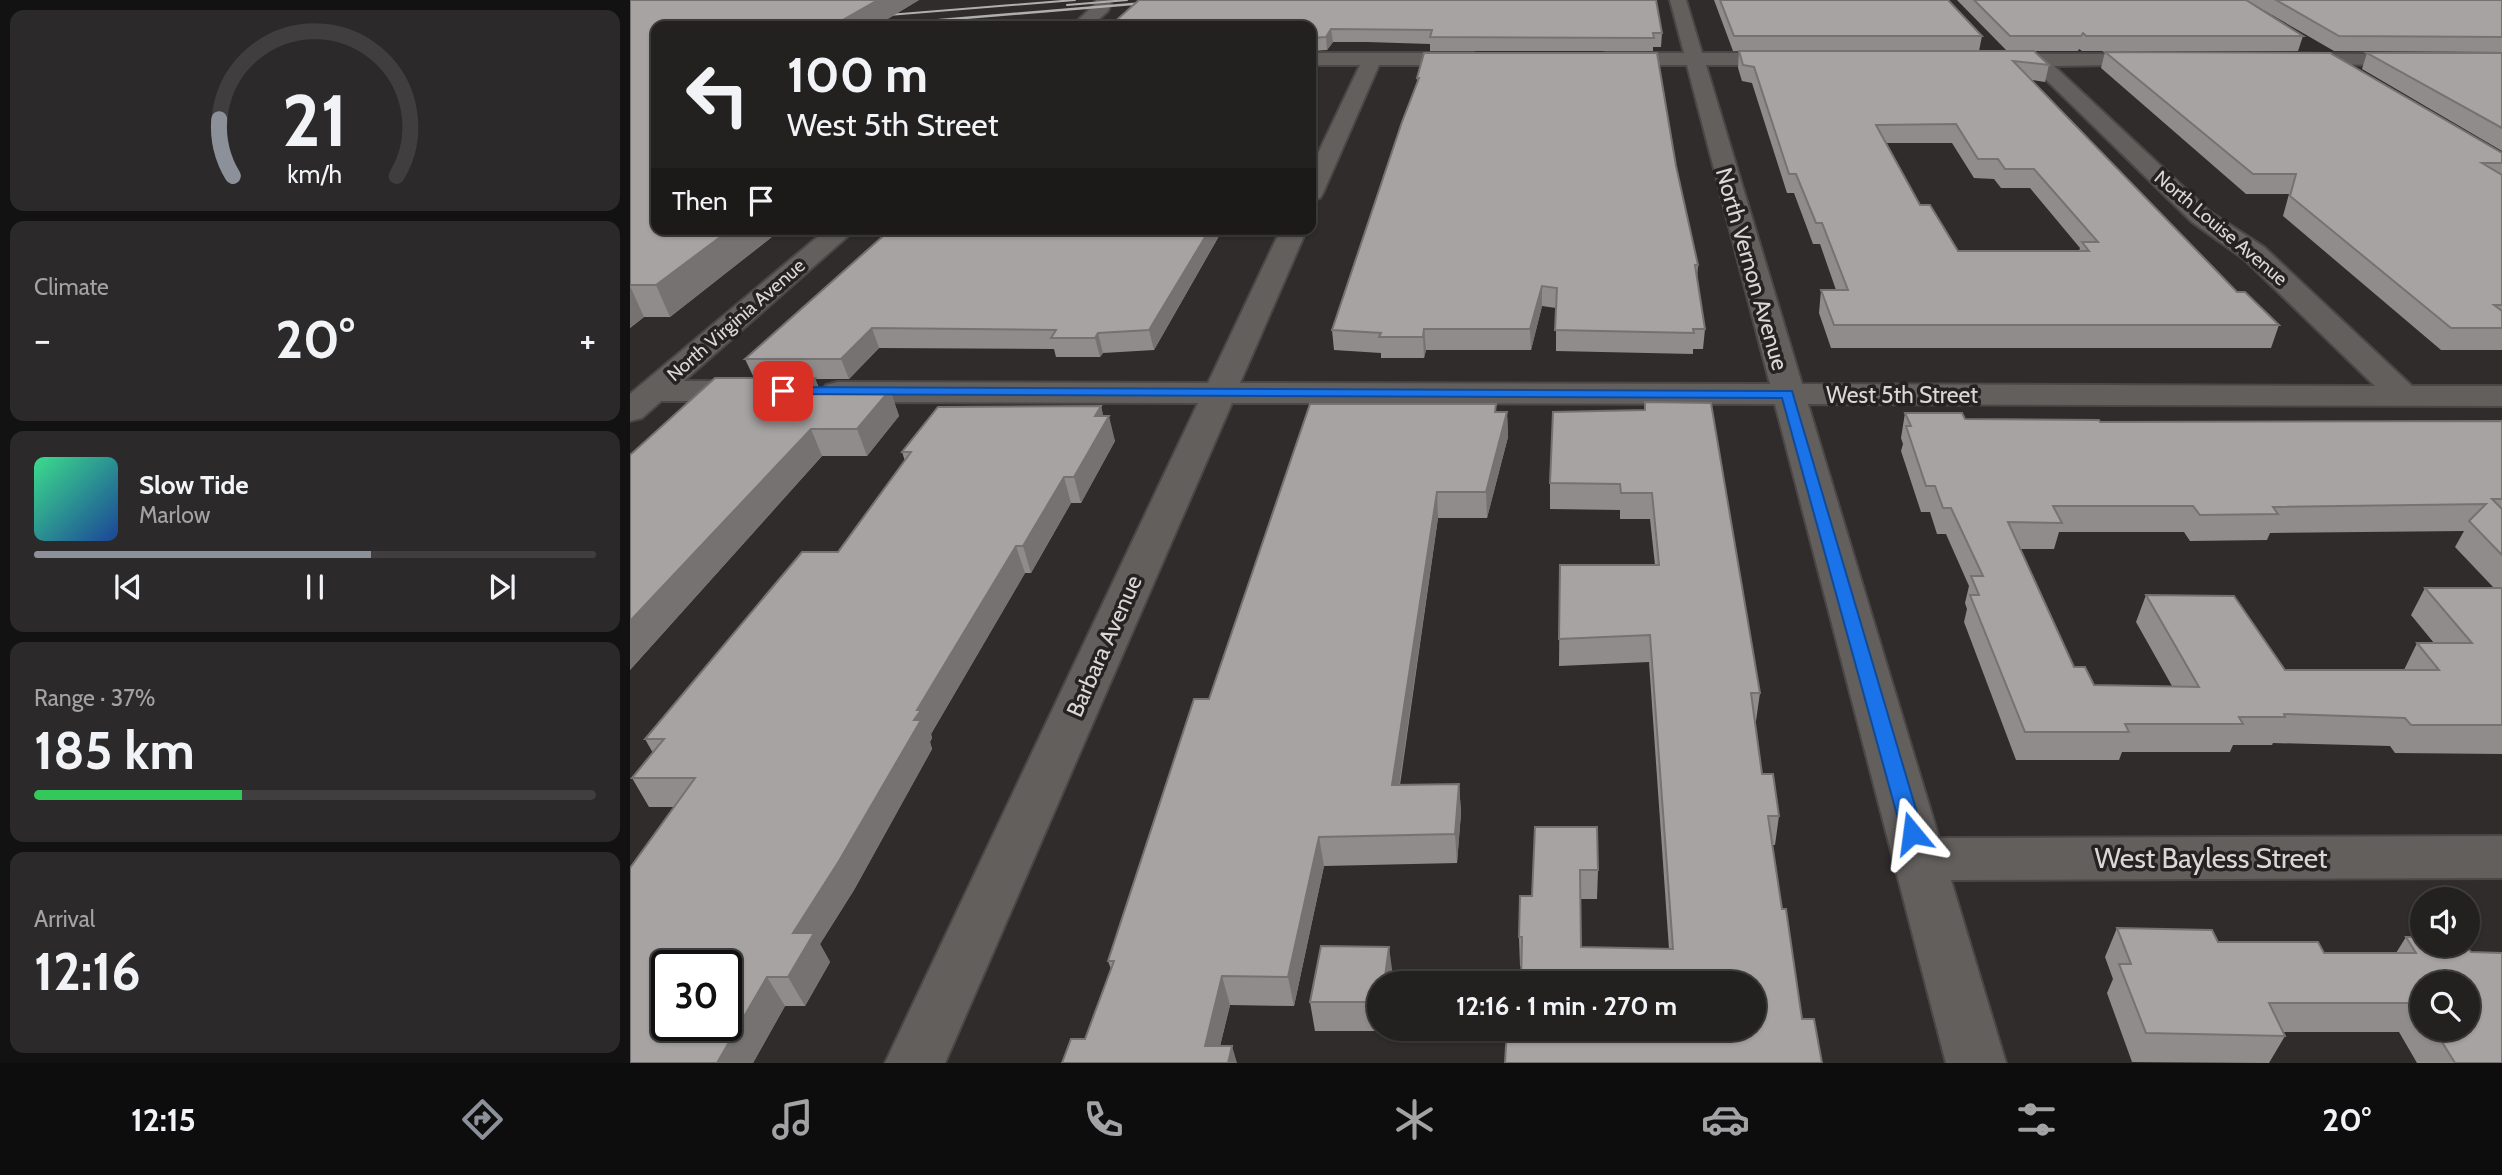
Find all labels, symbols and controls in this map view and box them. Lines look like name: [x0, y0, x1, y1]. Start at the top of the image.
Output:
text: 100 m: [787, 45, 928, 104]
icon: left: [672, 49, 763, 140]
text: 21: [282, 77, 348, 165]
text: West 5th Street: [787, 105, 999, 144]
text: km/h: [288, 159, 342, 189]
street label: North Vernon Avenue: [1710, 165, 1794, 374]
street label: North Louise Avenue: [2150, 166, 2292, 290]
icon: arrive: [742, 182, 780, 220]
text: Then: [672, 185, 728, 217]
street label: North Virginia Avenue: [662, 254, 810, 386]
text: Climate: [34, 273, 109, 301]
text: 20°: [275, 308, 355, 371]
text: −: [34, 316, 51, 363]
text: +: [579, 316, 596, 363]
pin: [753, 361, 813, 421]
icon: arrive: [764, 372, 802, 410]
street label: West 5th Street: [1826, 381, 1978, 409]
text: Slow Tide: [139, 469, 249, 501]
text: Marlow: [139, 501, 210, 529]
icon: previous: [109, 568, 147, 606]
icon: pause: [296, 568, 334, 606]
icon: next: [483, 568, 521, 606]
street label: Barbara Avenue: [1060, 571, 1148, 721]
text: Range · 37%: [34, 684, 155, 712]
text: 185 km: [34, 719, 195, 782]
position arrow: [1875, 796, 1949, 870]
street label: West Bayless Street: [2094, 841, 2328, 875]
map controls: [2410, 887, 2480, 1041]
button: sound: [2410, 887, 2480, 957]
text: Arrival: [34, 905, 95, 933]
text: 12:16: [34, 940, 141, 1003]
speed limit sign: 30: [651, 950, 742, 1041]
button: search: [2410, 971, 2480, 1041]
text: 12:16 · 1 min · 270 m: [1456, 990, 1677, 1022]
icon: directions: [458, 1095, 507, 1144]
icon: music: [768, 1095, 817, 1144]
icon: phone: [1079, 1095, 1128, 1144]
icon: climate: [1390, 1095, 1439, 1144]
icon: car: [1701, 1095, 1750, 1144]
icon: filters: [2012, 1095, 2061, 1144]
text: 12:15: [131, 1100, 196, 1139]
text: 20°: [2322, 1100, 2371, 1139]

